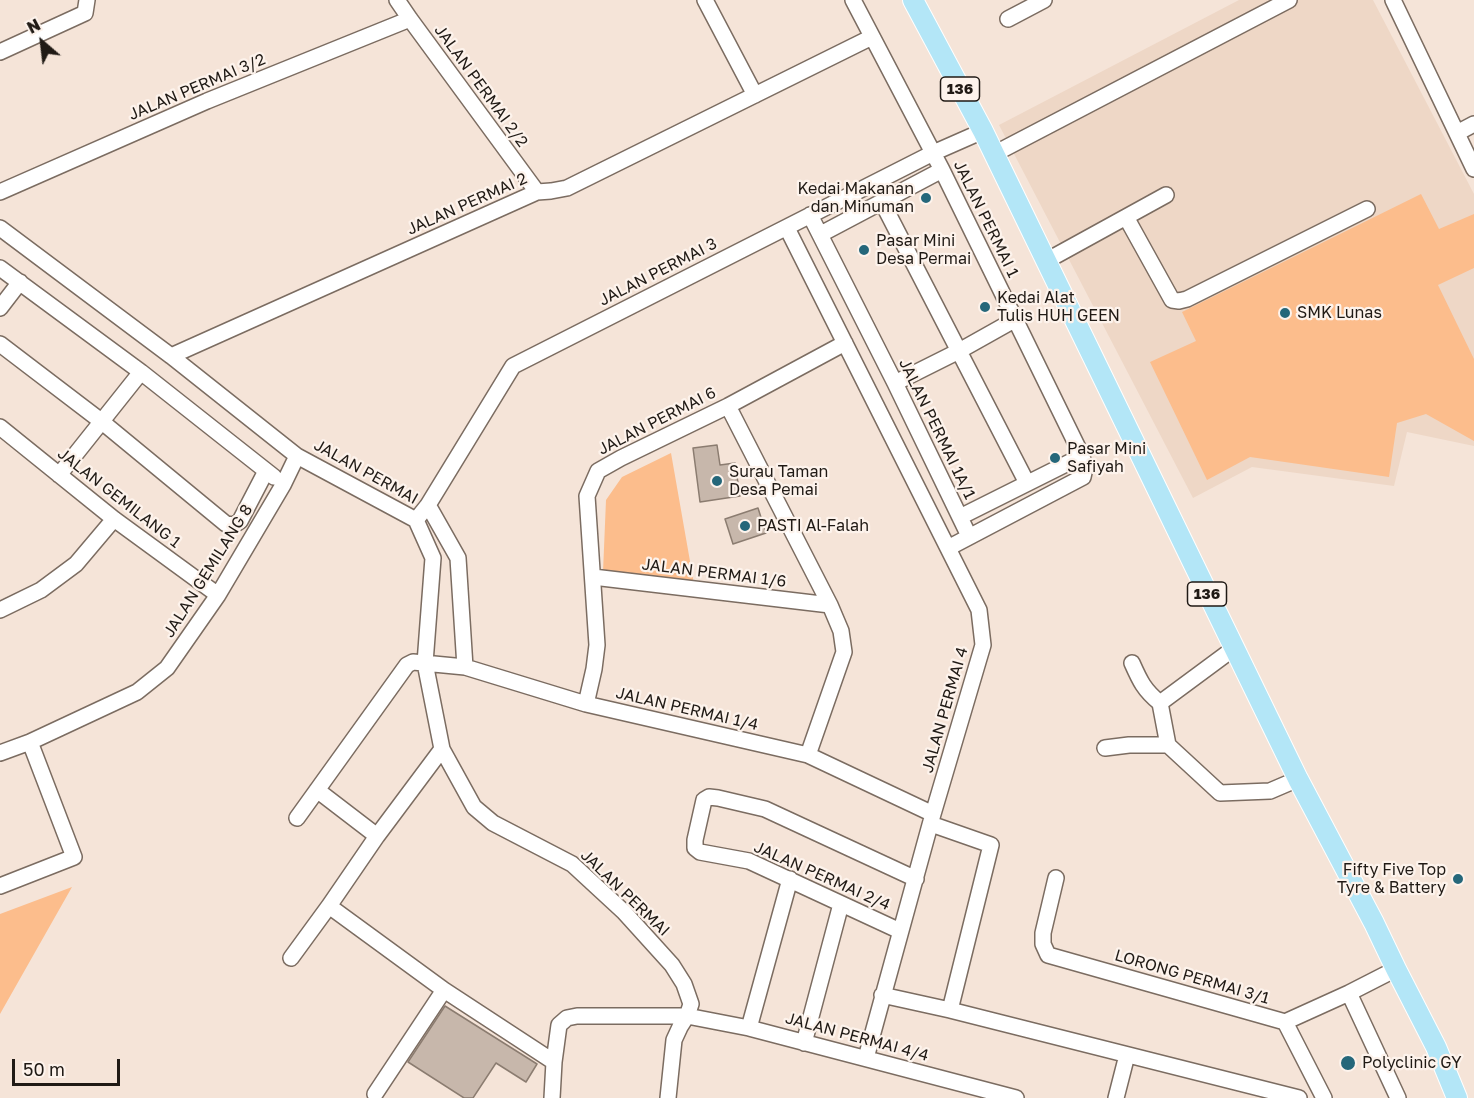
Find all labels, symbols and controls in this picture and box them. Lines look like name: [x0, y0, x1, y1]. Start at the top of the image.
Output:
north arrow: [12, 12, 72, 72]
text: N: [23, 14, 44, 38]
street label: JALAN PERMAI 2/2: [430, 21, 532, 151]
street label: JALAN PERMAI 3/2: [126, 50, 268, 124]
road number: 136: [940, 77, 980, 101]
street label: JALAN PERMAI 1: [949, 157, 1023, 281]
street label: JALAN PERMAI 2: [404, 169, 530, 239]
place label: Kedai Makanan dan Minuman: [797, 179, 914, 217]
marker: Kedai Makanan dan Minuman: [919, 191, 933, 205]
place label: Pasar Mini Desa Permai: [876, 231, 971, 269]
street label: JALAN PERMAI 3: [596, 234, 720, 310]
marker: Pasar Mini Desa Permai: [857, 243, 871, 257]
place label: Kedai Alat Tulis HUH GEEN: [997, 288, 1120, 326]
marker: Kedai Alat Tulis HUH GEEN: [978, 300, 992, 314]
place label: SMK Lunas: [1297, 303, 1382, 323]
marker: SMK Lunas: [1278, 306, 1292, 320]
street label: JALAN PERMAI 1A/1: [895, 356, 979, 502]
street label: JALAN PERMAI 6: [595, 383, 719, 459]
street label: JALAN PERMAI: [311, 435, 421, 509]
place label: Pasar Mini Safiyah: [1067, 439, 1146, 477]
street label: JALAN GEMILANG 1: [54, 444, 184, 552]
marker: Pasar Mini Safiyah: [1048, 451, 1062, 465]
place label: Surau Taman Desa Pemai: [729, 462, 828, 500]
marker: Surau Taman Desa Pemai: [710, 474, 724, 488]
street label: JALAN GEMILANG 8: [159, 501, 257, 641]
place label: PASTI Al-Falah: [757, 516, 869, 536]
marker: PASTI Al-Falah: [738, 519, 752, 533]
street label: JALAN PERMAI 1/6: [641, 555, 787, 591]
road number: 136: [1188, 582, 1226, 606]
street label: JALAN PERMAI 4: [918, 645, 972, 775]
street label: JALAN PERMAI 1/4: [614, 683, 760, 735]
street label: JALAN PERMAI 2/4: [751, 837, 893, 915]
street label: JALAN PERMAI: [577, 846, 673, 940]
place label: Fifty Five Top Tyre & Battery: [1337, 860, 1446, 898]
marker: Fifty Five Top Tyre & Battery: [1451, 872, 1465, 886]
street label: LORONG PERMAI 3/1: [1112, 946, 1272, 1008]
street label: JALAN PERMAI 4/4: [783, 1009, 931, 1065]
scale bar: [15, 1047, 123, 1085]
place label: Polyclinic GY: [1362, 1053, 1461, 1073]
marker: Polyclinic GY: [1339, 1054, 1357, 1072]
text: 50 m: [23, 1058, 65, 1080]

